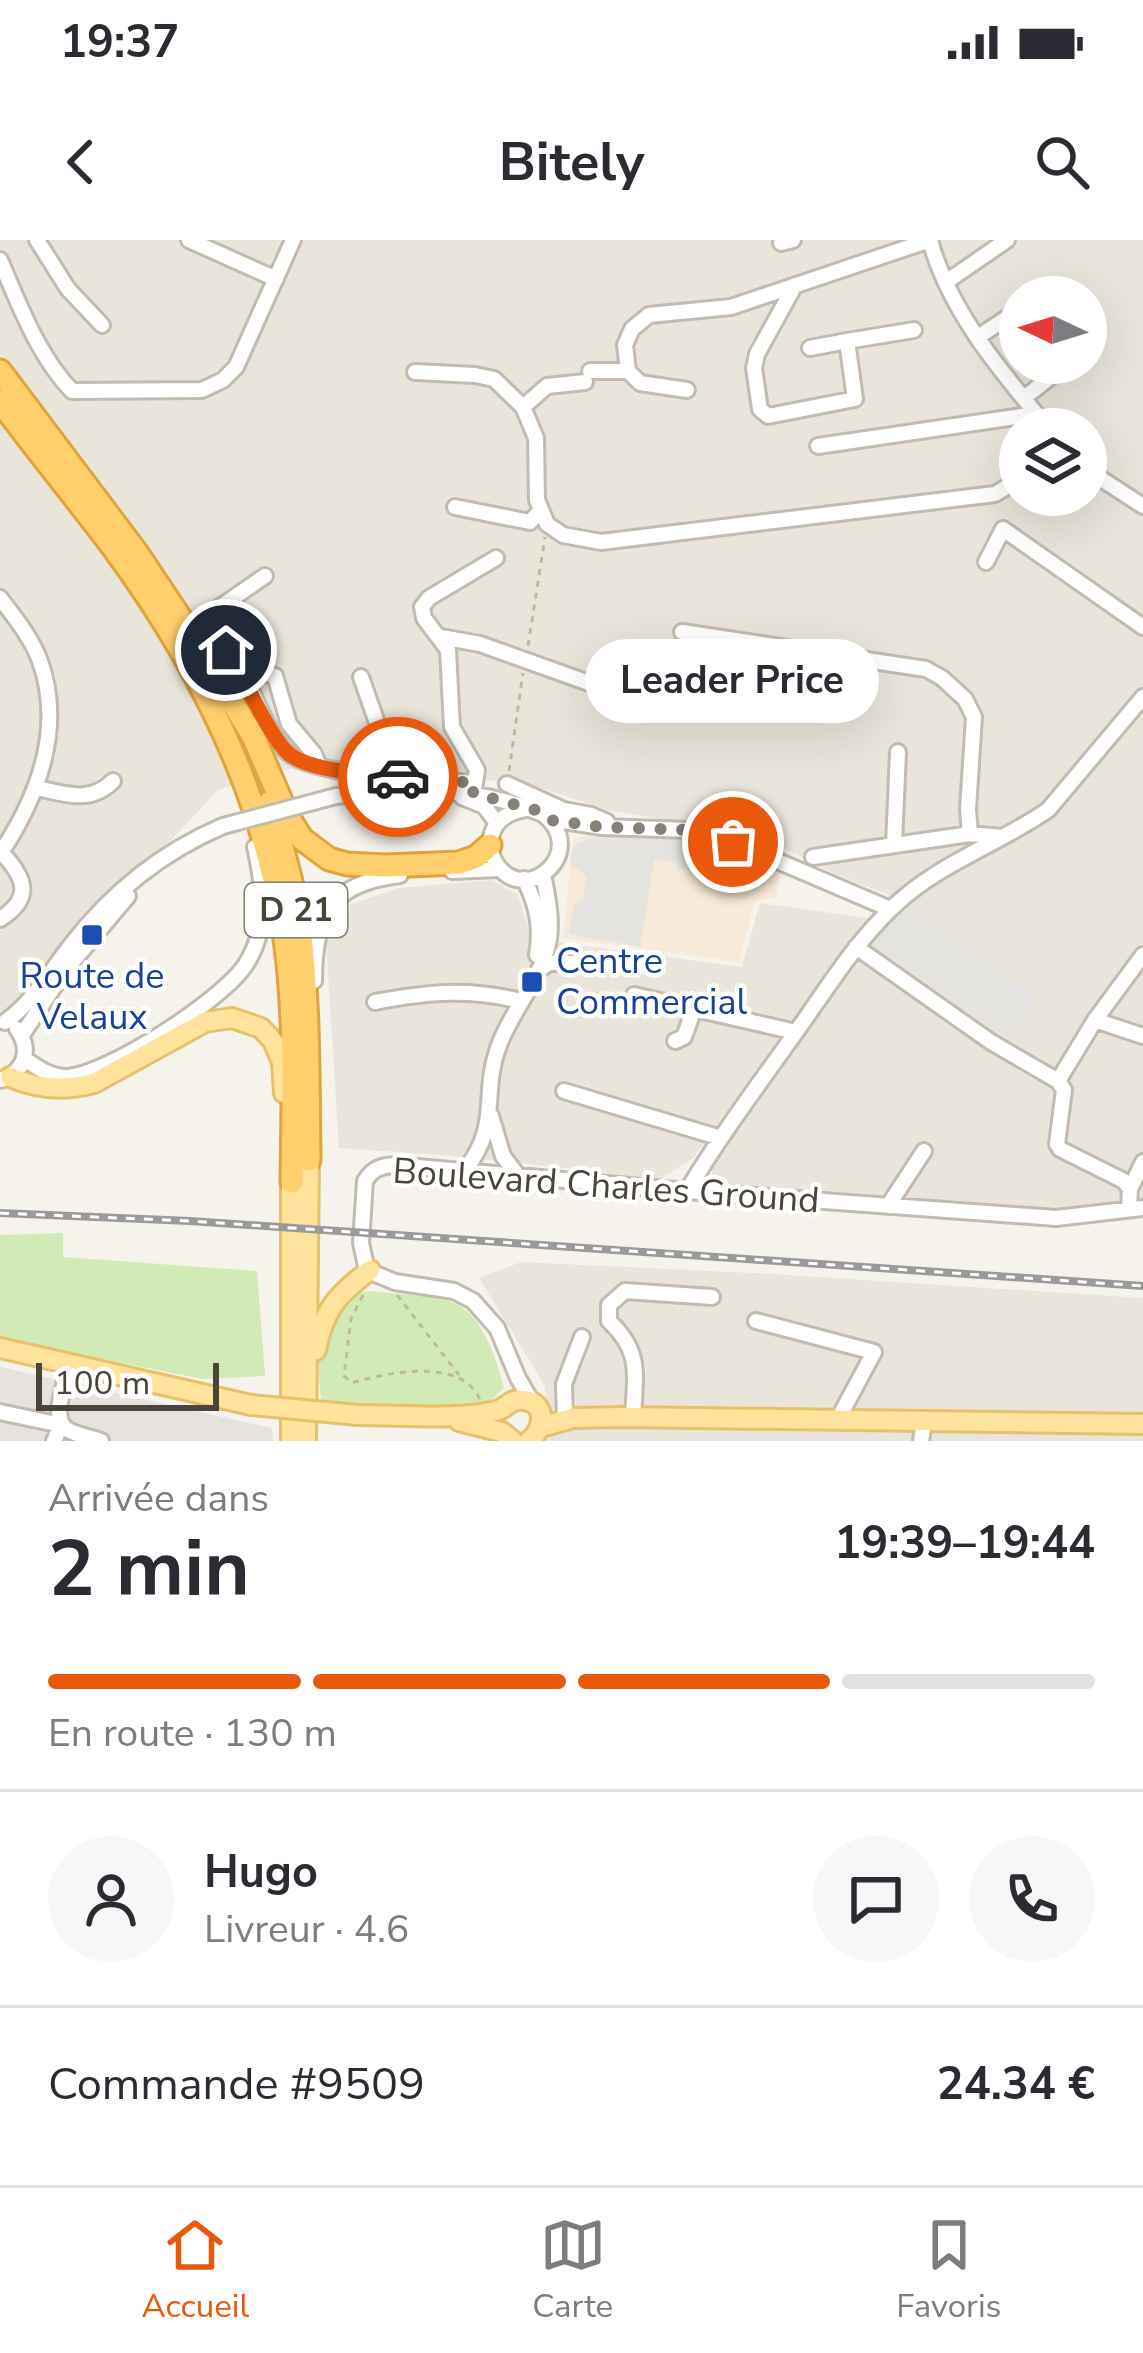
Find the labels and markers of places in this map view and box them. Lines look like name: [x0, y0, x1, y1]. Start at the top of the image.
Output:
pin: [175, 599, 277, 701]
callout: Leader Price: [586, 638, 880, 722]
pin: [682, 791, 784, 893]
marker: Route de Velaux: [79, 922, 105, 948]
place label: Centre Commercial: [556, 937, 748, 1027]
place label: Route de Velaux: [20, 952, 164, 1042]
marker: Centre Commercial: [519, 969, 545, 995]

